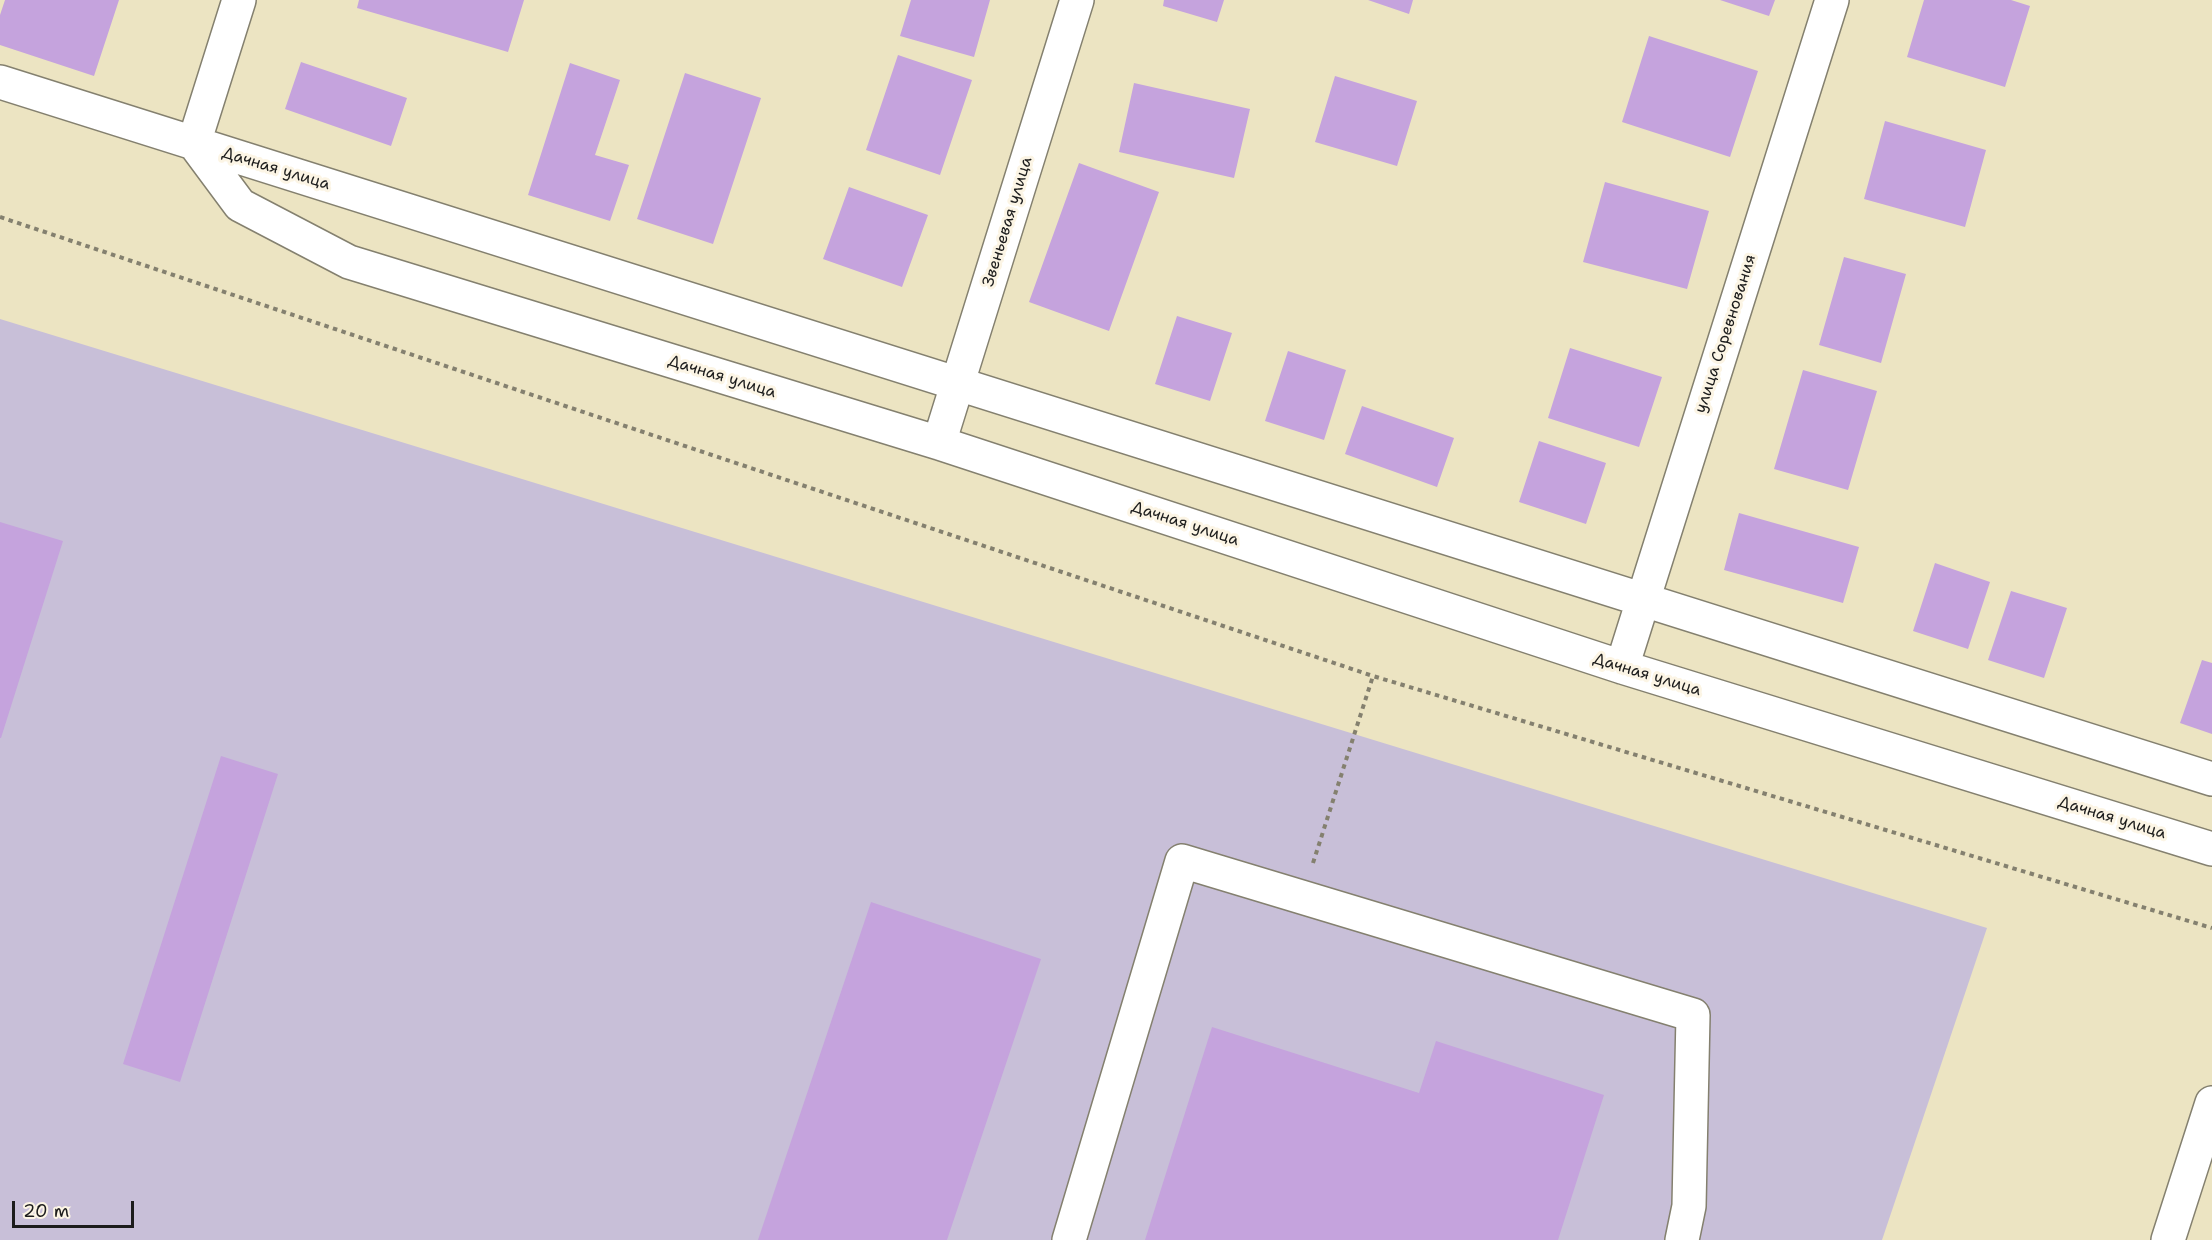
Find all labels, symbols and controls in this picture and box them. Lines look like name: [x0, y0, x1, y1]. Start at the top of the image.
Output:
street label: Дачная улица: [220, 143, 332, 195]
street label: Звеньевая улица: [979, 155, 1037, 289]
street label: улица Соревнования: [1691, 252, 1761, 416]
street label: Дачная улица: [666, 351, 778, 403]
street label: Дачная улица: [1129, 498, 1241, 550]
street label: Дачная улица: [1591, 649, 1703, 701]
street label: Дачная улица: [2056, 792, 2168, 844]
scale bar: [15, 1189, 136, 1227]
text: 20 m: [23, 1199, 69, 1223]

